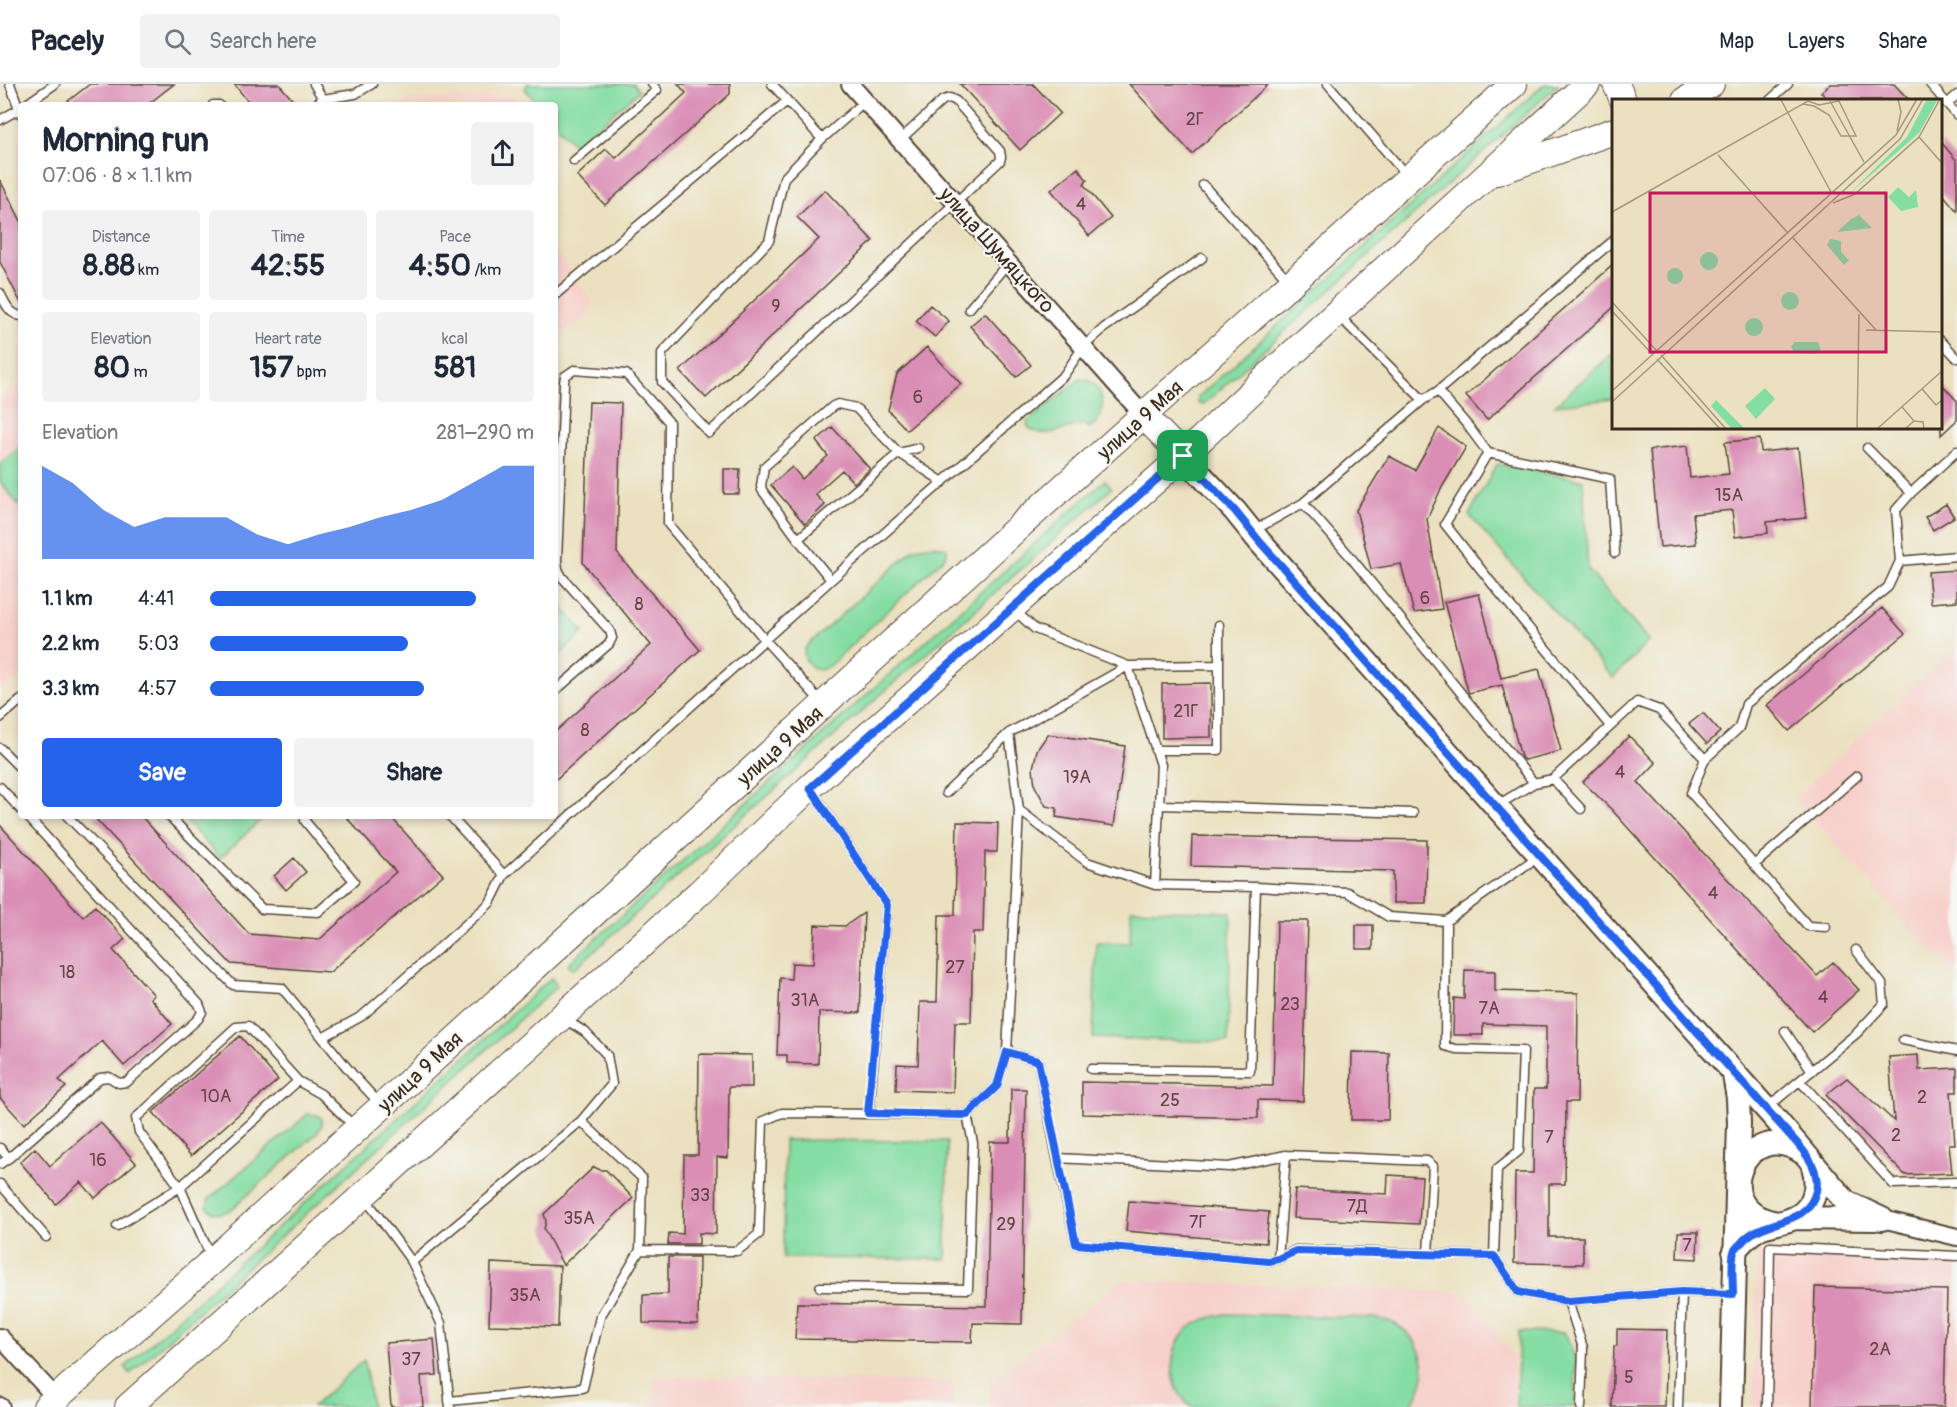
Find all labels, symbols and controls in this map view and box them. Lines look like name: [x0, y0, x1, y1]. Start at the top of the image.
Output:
search box: [140, 14, 560, 68]
text: Pacely: [30, 24, 104, 59]
icon: search: [161, 25, 194, 58]
text: Search here: [209, 27, 316, 55]
text: Map: [1719, 28, 1754, 55]
text: Layers: [1787, 28, 1845, 55]
text: Share: [1878, 28, 1927, 55]
inset map: [1612, 99, 1942, 429]
house number: 2Г: [1186, 108, 1204, 131]
text: Morning run: [42, 120, 209, 161]
button: share: [471, 122, 534, 185]
text: 07:06 · 8 × 1.1 km: [42, 163, 192, 188]
street label: улица Шумяцкого: [932, 181, 1060, 319]
house number: 4: [1076, 193, 1087, 216]
text: Distance: [92, 227, 150, 247]
text: Time: [271, 227, 305, 247]
text: Pace: [439, 227, 471, 247]
text: 8.88: [83, 247, 135, 284]
text: 42:55: [251, 247, 325, 284]
text: 4:50: [409, 247, 471, 284]
text: km: [135, 260, 159, 280]
text: /km: [471, 260, 501, 280]
house number: 9: [771, 295, 781, 318]
text: Elevation: [91, 329, 151, 349]
text: Heart rate: [254, 329, 322, 349]
text: kcal: [442, 329, 468, 349]
text: 80: [94, 349, 130, 386]
text: 157: [250, 349, 293, 386]
text: 581: [433, 349, 477, 386]
text: m: [130, 362, 148, 382]
text: bpm: [293, 362, 326, 382]
street label: улица 9 Мая: [1091, 375, 1189, 467]
house number: 6: [913, 386, 923, 409]
text: Elevation: [42, 420, 118, 445]
text: 281–290 m: [436, 420, 534, 445]
pin: [1157, 430, 1208, 481]
icon: arrive: [1166, 439, 1199, 472]
house number: 15А: [1715, 484, 1744, 507]
text: 1.1 km: [42, 586, 92, 611]
text: 4:41: [138, 586, 174, 611]
house number: 6: [1420, 587, 1430, 610]
house number: 8: [634, 593, 644, 616]
text: 2.2 km: [42, 631, 99, 656]
text: 5:03: [138, 631, 179, 656]
text: 3.3 km: [42, 676, 99, 701]
text: 4:57: [138, 676, 176, 701]
house number: 21Г: [1173, 700, 1199, 723]
street label: улица 9 Мая: [731, 701, 829, 793]
house number: 8: [580, 719, 590, 742]
button: Save: [42, 738, 282, 807]
button: Share: [294, 738, 534, 807]
house number: 4: [1615, 761, 1626, 784]
house number: 19А: [1063, 766, 1091, 789]
house number: 4: [1708, 882, 1719, 905]
house number: 27: [945, 956, 965, 979]
house number: 18: [59, 961, 75, 984]
house number: 4: [1818, 986, 1829, 1009]
house number: 31А: [791, 989, 820, 1012]
house number: 23: [1280, 993, 1300, 1016]
house number: 7А: [1478, 997, 1500, 1020]
street label: улица 9 Мая: [371, 1026, 469, 1119]
house number: 10А: [200, 1085, 232, 1108]
house number: 2: [1917, 1086, 1927, 1109]
house number: 25: [1160, 1089, 1180, 1112]
house number: 2: [1891, 1124, 1901, 1147]
house number: 7: [1544, 1126, 1554, 1149]
house number: 16: [89, 1149, 107, 1172]
house number: 33: [690, 1184, 710, 1207]
house number: 7Д: [1347, 1195, 1367, 1218]
house number: 35А: [563, 1207, 595, 1230]
house number: 7Г: [1189, 1211, 1207, 1234]
house number: 29: [996, 1213, 1016, 1236]
house number: 7: [1682, 1234, 1692, 1257]
house number: 35А: [509, 1284, 541, 1307]
house number: 2А: [1869, 1338, 1891, 1361]
house number: 37: [401, 1348, 421, 1371]
house number: 5: [1624, 1366, 1634, 1389]

